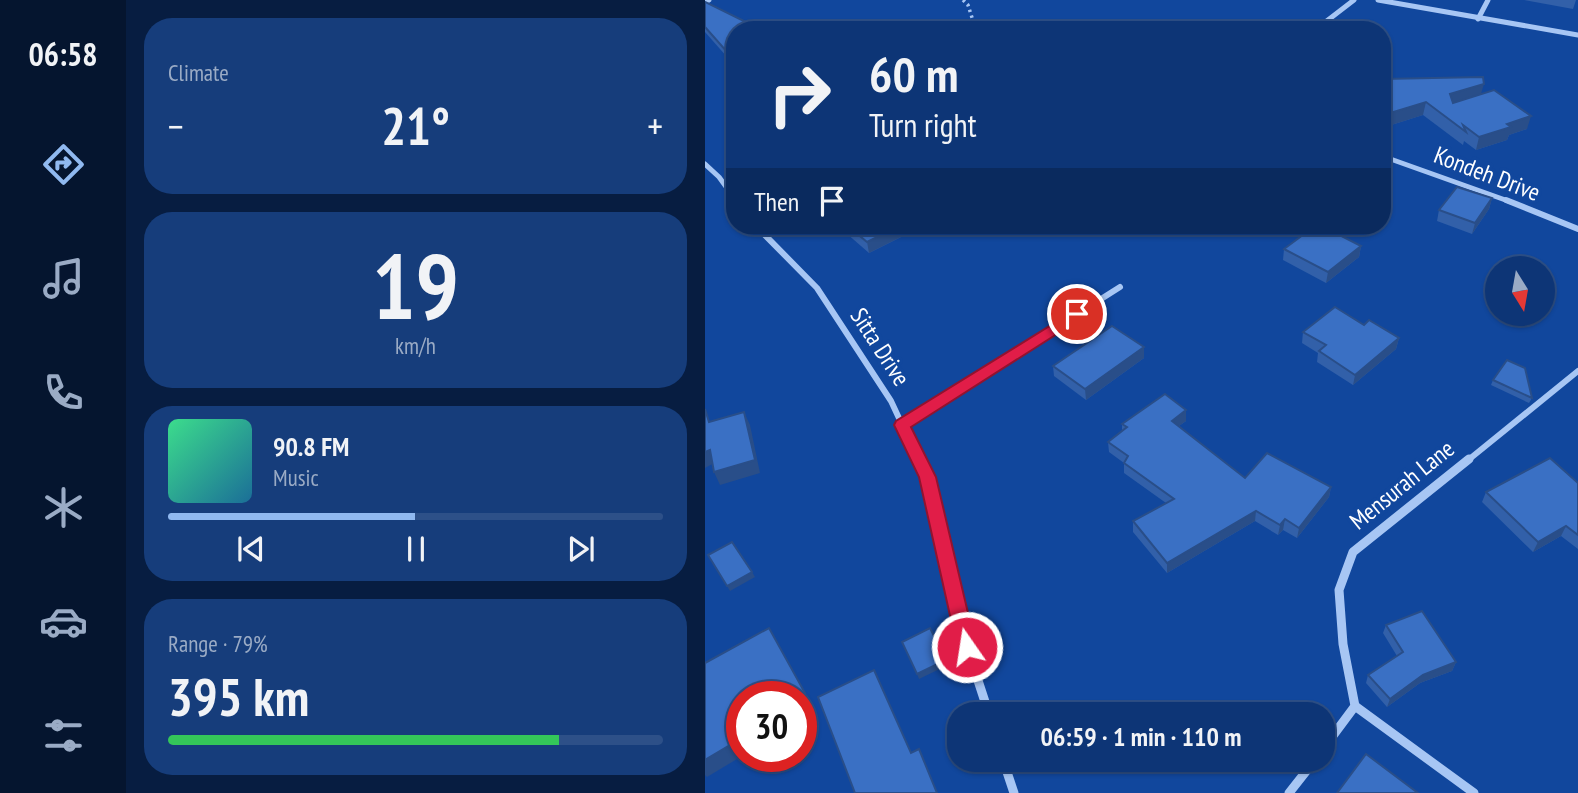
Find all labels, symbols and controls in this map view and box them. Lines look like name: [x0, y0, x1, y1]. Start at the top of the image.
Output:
text: 06:58: [28, 33, 98, 75]
text: 60 m: [869, 42, 958, 106]
icon: right: [754, 49, 845, 140]
text: Climate: [168, 58, 229, 87]
text: 21°: [381, 92, 450, 159]
text: −: [168, 101, 184, 150]
text: +: [647, 101, 663, 150]
text: Turn right: [869, 104, 977, 146]
street label: Kondeh Drive: [1430, 139, 1545, 208]
icon: directions: [39, 140, 88, 189]
icon: arrive: [813, 182, 851, 220]
text: Then: [754, 185, 799, 218]
text: 19: [372, 226, 459, 344]
icon: music: [39, 254, 88, 303]
north arrow: [1485, 256, 1555, 326]
map controls: [1485, 256, 1555, 326]
pin: [1047, 284, 1107, 344]
icon: arrive: [1058, 295, 1096, 333]
street label: Sitta Drive: [844, 302, 917, 392]
text: km/h: [395, 331, 436, 360]
icon: phone: [39, 368, 88, 417]
text: 90.8 FM: [273, 430, 349, 463]
street label: Mensurah Lane: [1343, 433, 1460, 536]
text: Music: [273, 463, 319, 492]
icon: climate: [39, 483, 88, 532]
icon: previous: [232, 530, 270, 568]
icon: pause: [397, 530, 435, 568]
icon: next: [562, 530, 600, 568]
icon: car: [39, 597, 88, 646]
position arrow: [930, 610, 1004, 684]
text: Range · 79%: [168, 629, 268, 658]
text: 395 km: [168, 663, 309, 730]
speed limit sign: 30: [726, 681, 817, 772]
icon: filters: [39, 711, 88, 760]
text: 06:59 · 1 min · 110 m: [1041, 720, 1241, 753]

